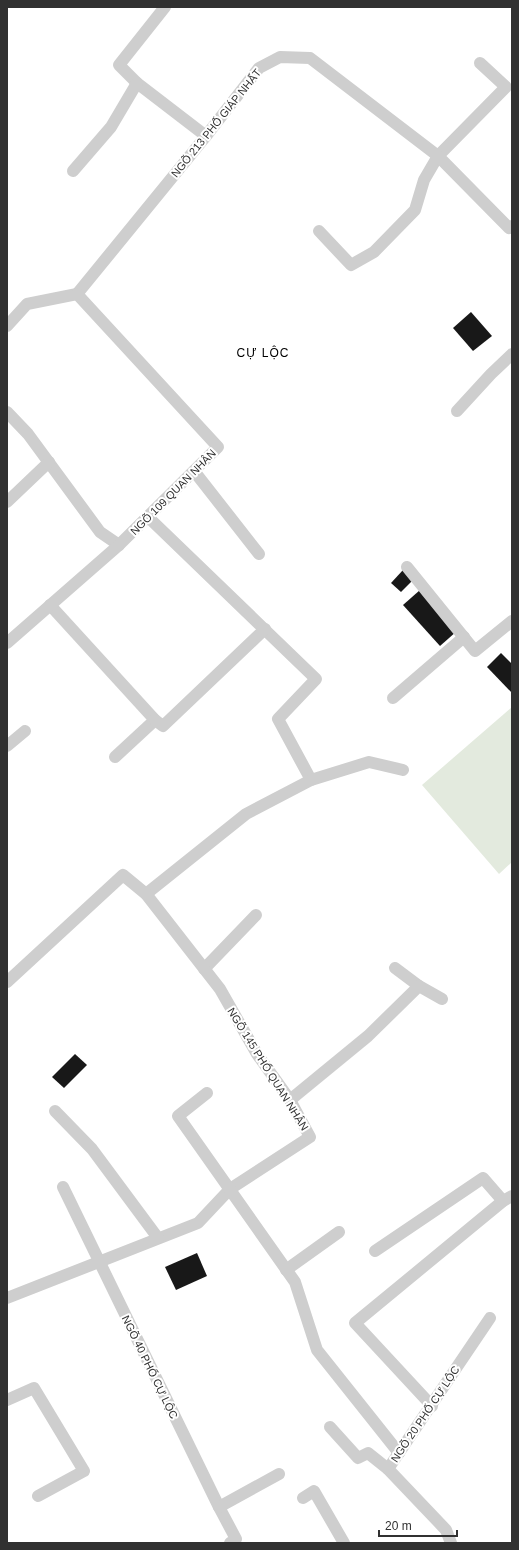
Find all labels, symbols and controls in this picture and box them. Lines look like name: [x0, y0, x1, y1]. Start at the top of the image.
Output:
street label: NGÕ 213 PHỐ GIÁP NHẤT: [168, 66, 263, 179]
district label: CỰ LỘC: [237, 345, 289, 360]
street label: NGÕ 109 QUAN NHÂN: [128, 447, 218, 537]
street label: NGÕ 145 PHỐ QUAN NHÂN: [225, 1005, 312, 1133]
street label: NGÕ 40 PHỐ CỰ LỘC: [120, 1313, 181, 1421]
street label: NGÕ 20 PHỐ CỰ LỘC: [388, 1363, 462, 1464]
scale bar: [379, 1512, 457, 1538]
text: 20 m: [385, 1519, 412, 1533]

